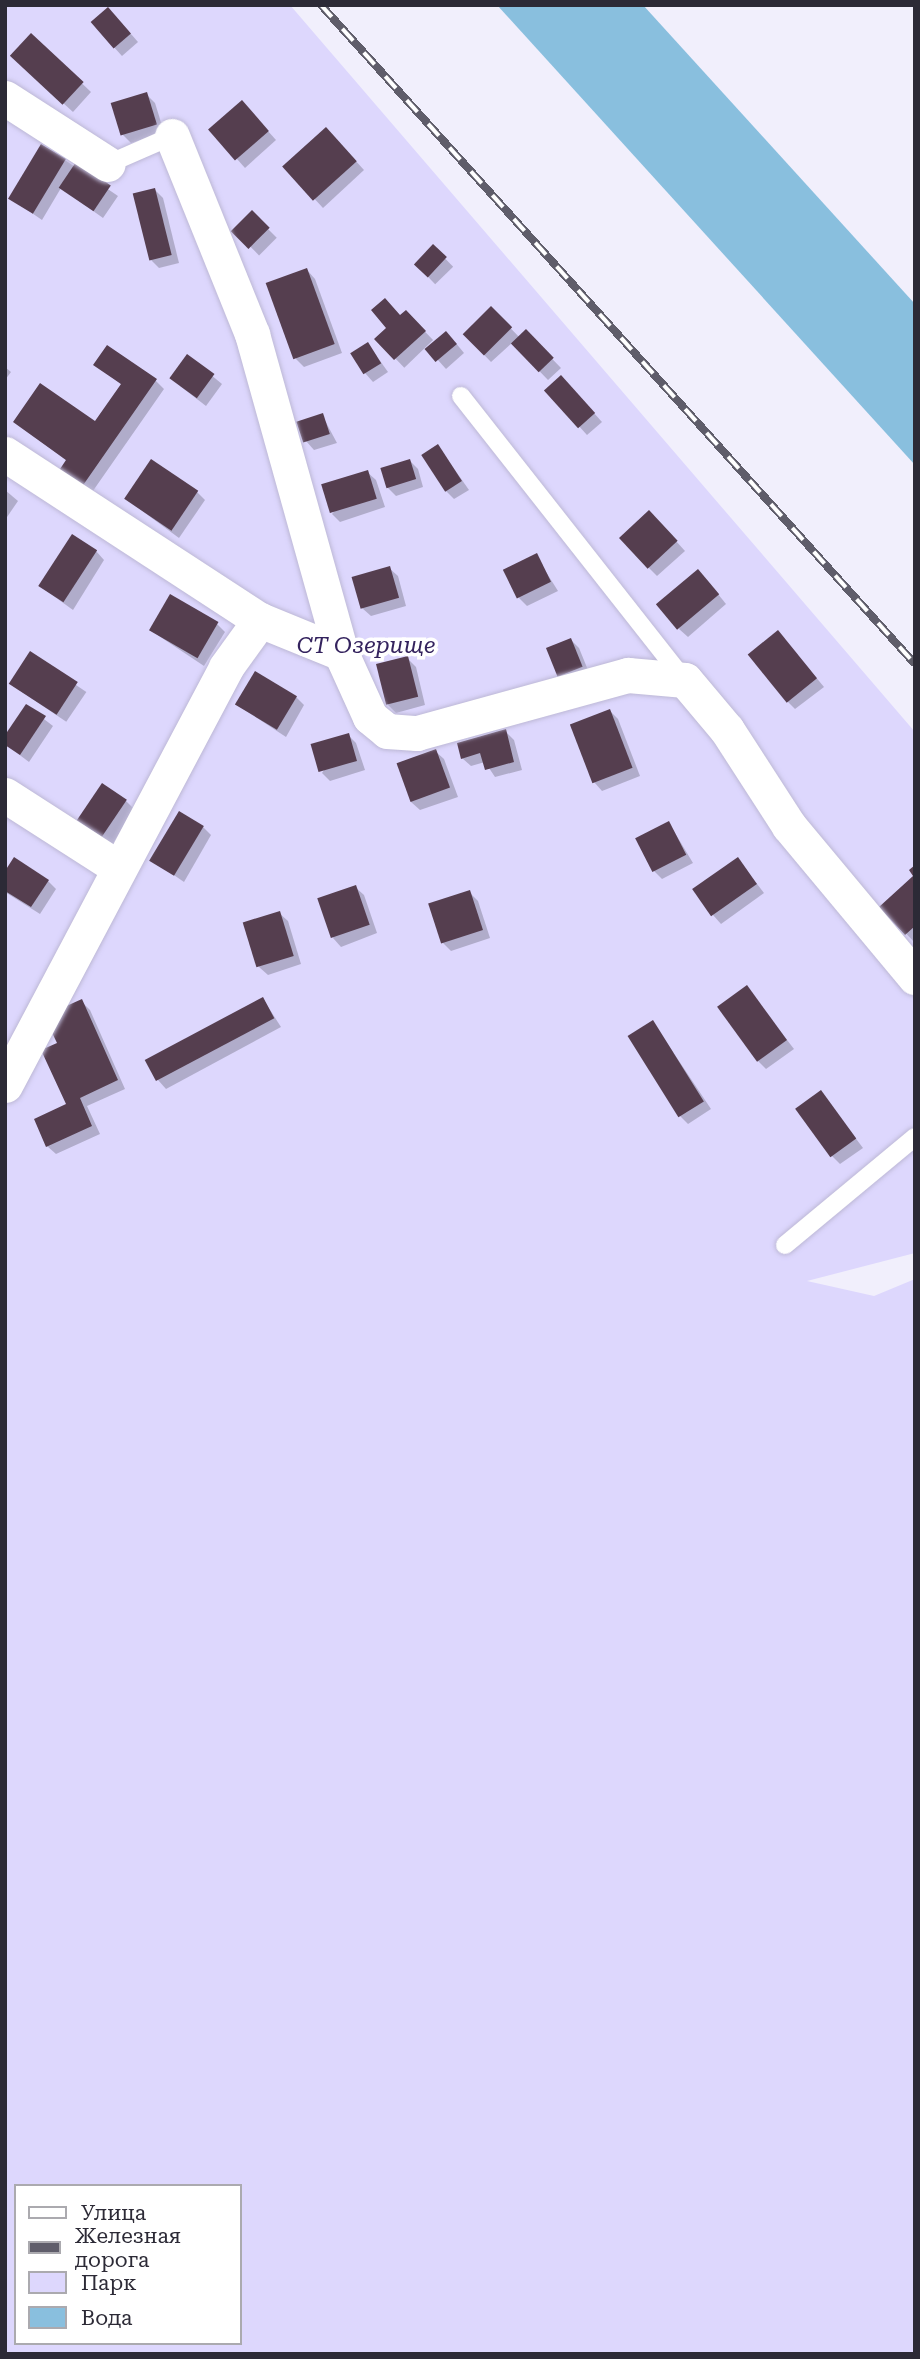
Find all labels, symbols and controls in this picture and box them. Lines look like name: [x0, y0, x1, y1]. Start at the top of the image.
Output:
park label: СТ Озерище: [297, 632, 435, 660]
legend: [14, 2184, 242, 2345]
text: Улица: [81, 2201, 146, 2225]
text: Железная дорога: [75, 2224, 181, 2272]
text: Парк: [81, 2271, 137, 2295]
text: Вода: [81, 2306, 133, 2330]

